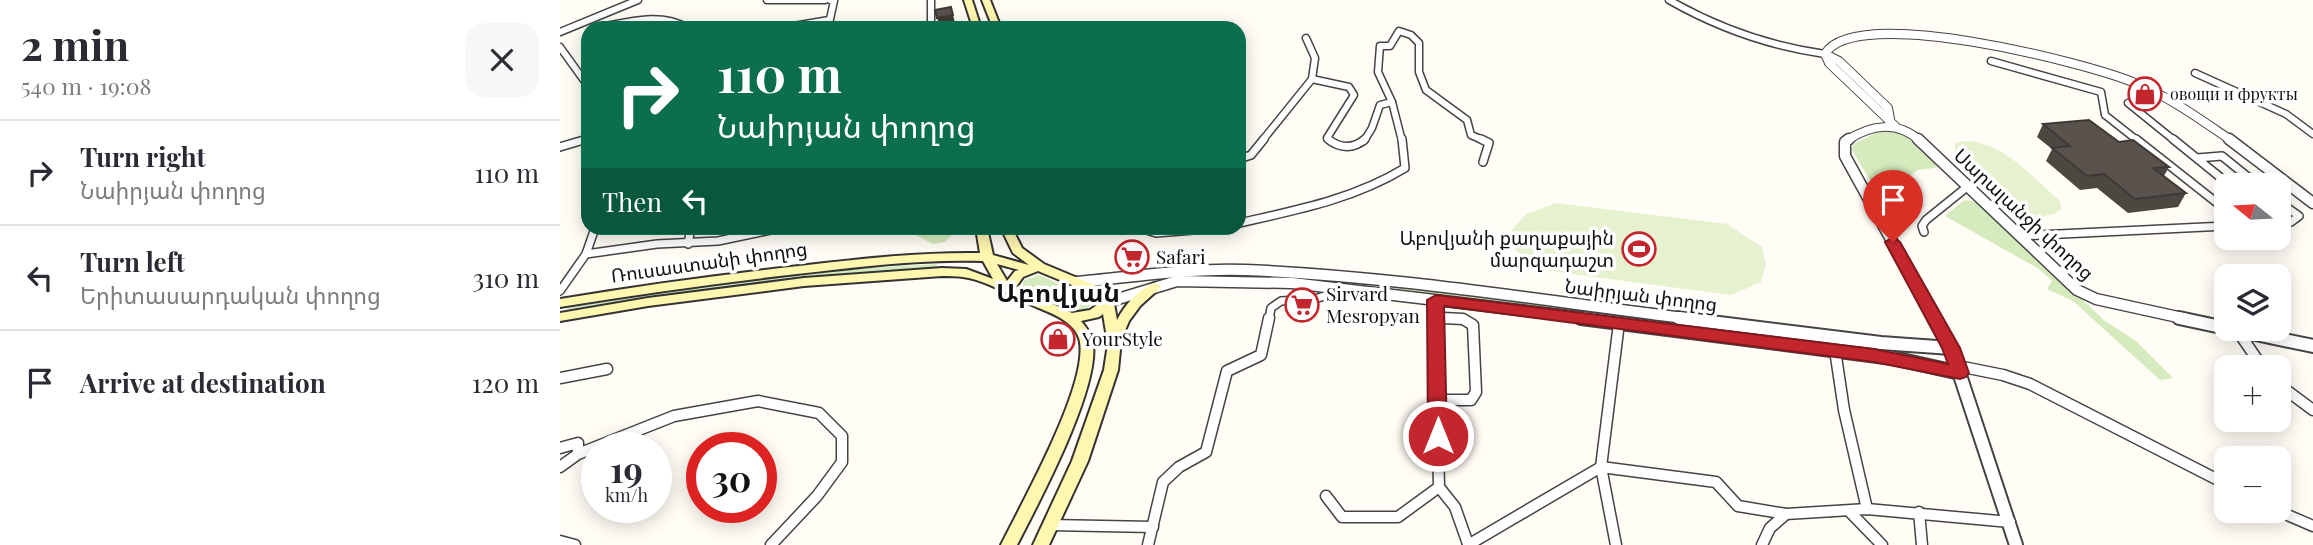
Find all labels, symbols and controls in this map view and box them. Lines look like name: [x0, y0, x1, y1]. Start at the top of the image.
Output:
text: 2 min: [21, 16, 129, 72]
button: close: [465, 23, 539, 97]
text: 110 m: [717, 40, 842, 105]
icon: right: [602, 49, 693, 140]
text: 540 m · 19:08: [21, 70, 151, 101]
shop icon: овощи и фрукты: [2126, 75, 2164, 113]
place label: овощи и фрукты: [2170, 83, 2298, 104]
text: Նաիրյան փողոց: [717, 103, 975, 146]
text: Turn right: [80, 139, 206, 174]
street label: Սարալանջի փողոց: [1949, 142, 2100, 285]
icon: right: [21, 154, 59, 192]
text: 110 m: [475, 155, 539, 190]
pin: [1863, 170, 1923, 242]
north arrow: [2214, 173, 2291, 250]
map controls: [2214, 173, 2291, 523]
text: Նաիրյան փողոց: [80, 174, 266, 205]
icon: arrive: [1874, 181, 1912, 219]
icon: left: [676, 182, 714, 220]
text: Then: [602, 184, 662, 219]
place label: Աբովյանի քաղաքային մարզադաշտ: [1399, 224, 1614, 272]
sports icon: Աբովյանի քաղաքային մարզադաշտ: [1620, 230, 1658, 268]
street label: Ռուսաստանի փողոց: [609, 234, 809, 288]
supermarket icon: Safari: [1113, 238, 1151, 276]
place label: Safari: [1156, 243, 1206, 269]
text: Turn left: [80, 244, 185, 279]
icon: left: [21, 259, 59, 297]
text: 310 m: [472, 260, 539, 295]
button: layers: [2214, 264, 2291, 341]
street label: Նաիրյան փողոց: [1563, 272, 1719, 316]
district label: Աբովյան: [996, 274, 1120, 309]
text: Երիտասարդական փողոց: [80, 279, 381, 310]
place label: Sirvard Mesropyan: [1326, 280, 1421, 328]
supermarket icon: Sirvard Mesropyan: [1283, 286, 1321, 324]
shop icon: YourStyle: [1039, 320, 1077, 358]
place label: YourStyle: [1081, 325, 1163, 351]
button: +: [2214, 355, 2291, 432]
icon: arrive: [21, 364, 59, 402]
text: Arrive at destination: [80, 365, 326, 400]
text: 120 m: [472, 365, 539, 400]
position arrow: [1401, 399, 1475, 473]
speed limit sign: 30: [686, 432, 777, 523]
text: 19: [610, 445, 643, 492]
button: −: [2214, 446, 2291, 523]
text: km/h: [605, 483, 648, 507]

